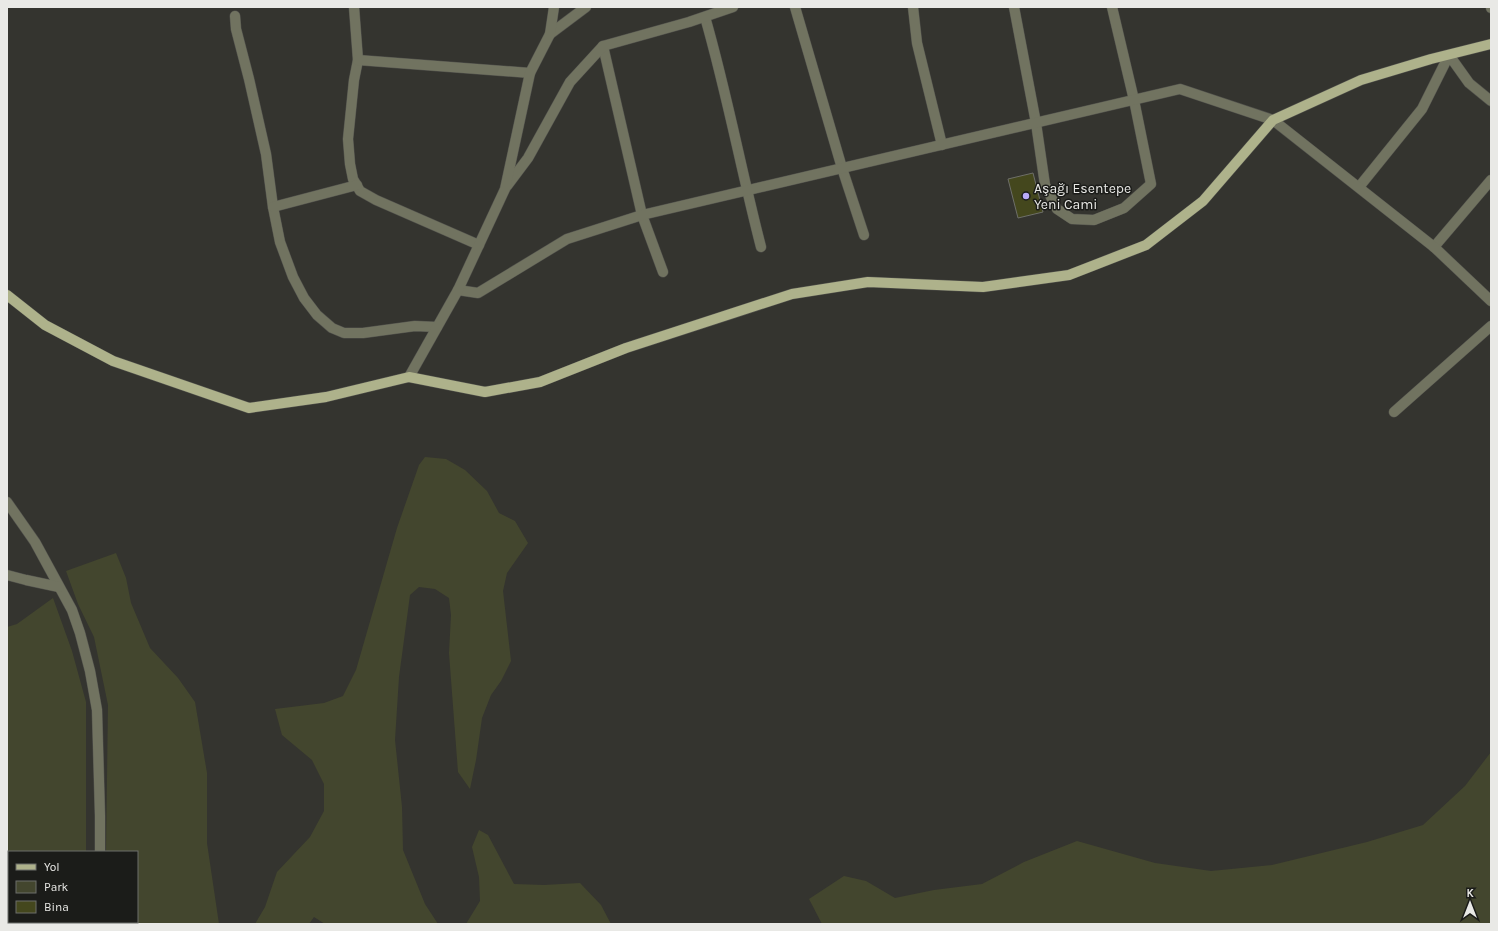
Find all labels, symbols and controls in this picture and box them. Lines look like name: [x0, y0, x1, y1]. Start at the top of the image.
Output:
place label: Aşağı Esentepe Yeni Cami: [1034, 180, 1131, 213]
marker: Aşağı Esentepe Yeni Cami: [1021, 191, 1031, 201]
legend: [8, 851, 138, 923]
text: Yol: [44, 860, 60, 874]
text: Park: [44, 880, 69, 894]
north arrow: [1450, 883, 1490, 923]
text: K: [1466, 887, 1474, 900]
text: Bina: [44, 900, 69, 914]

